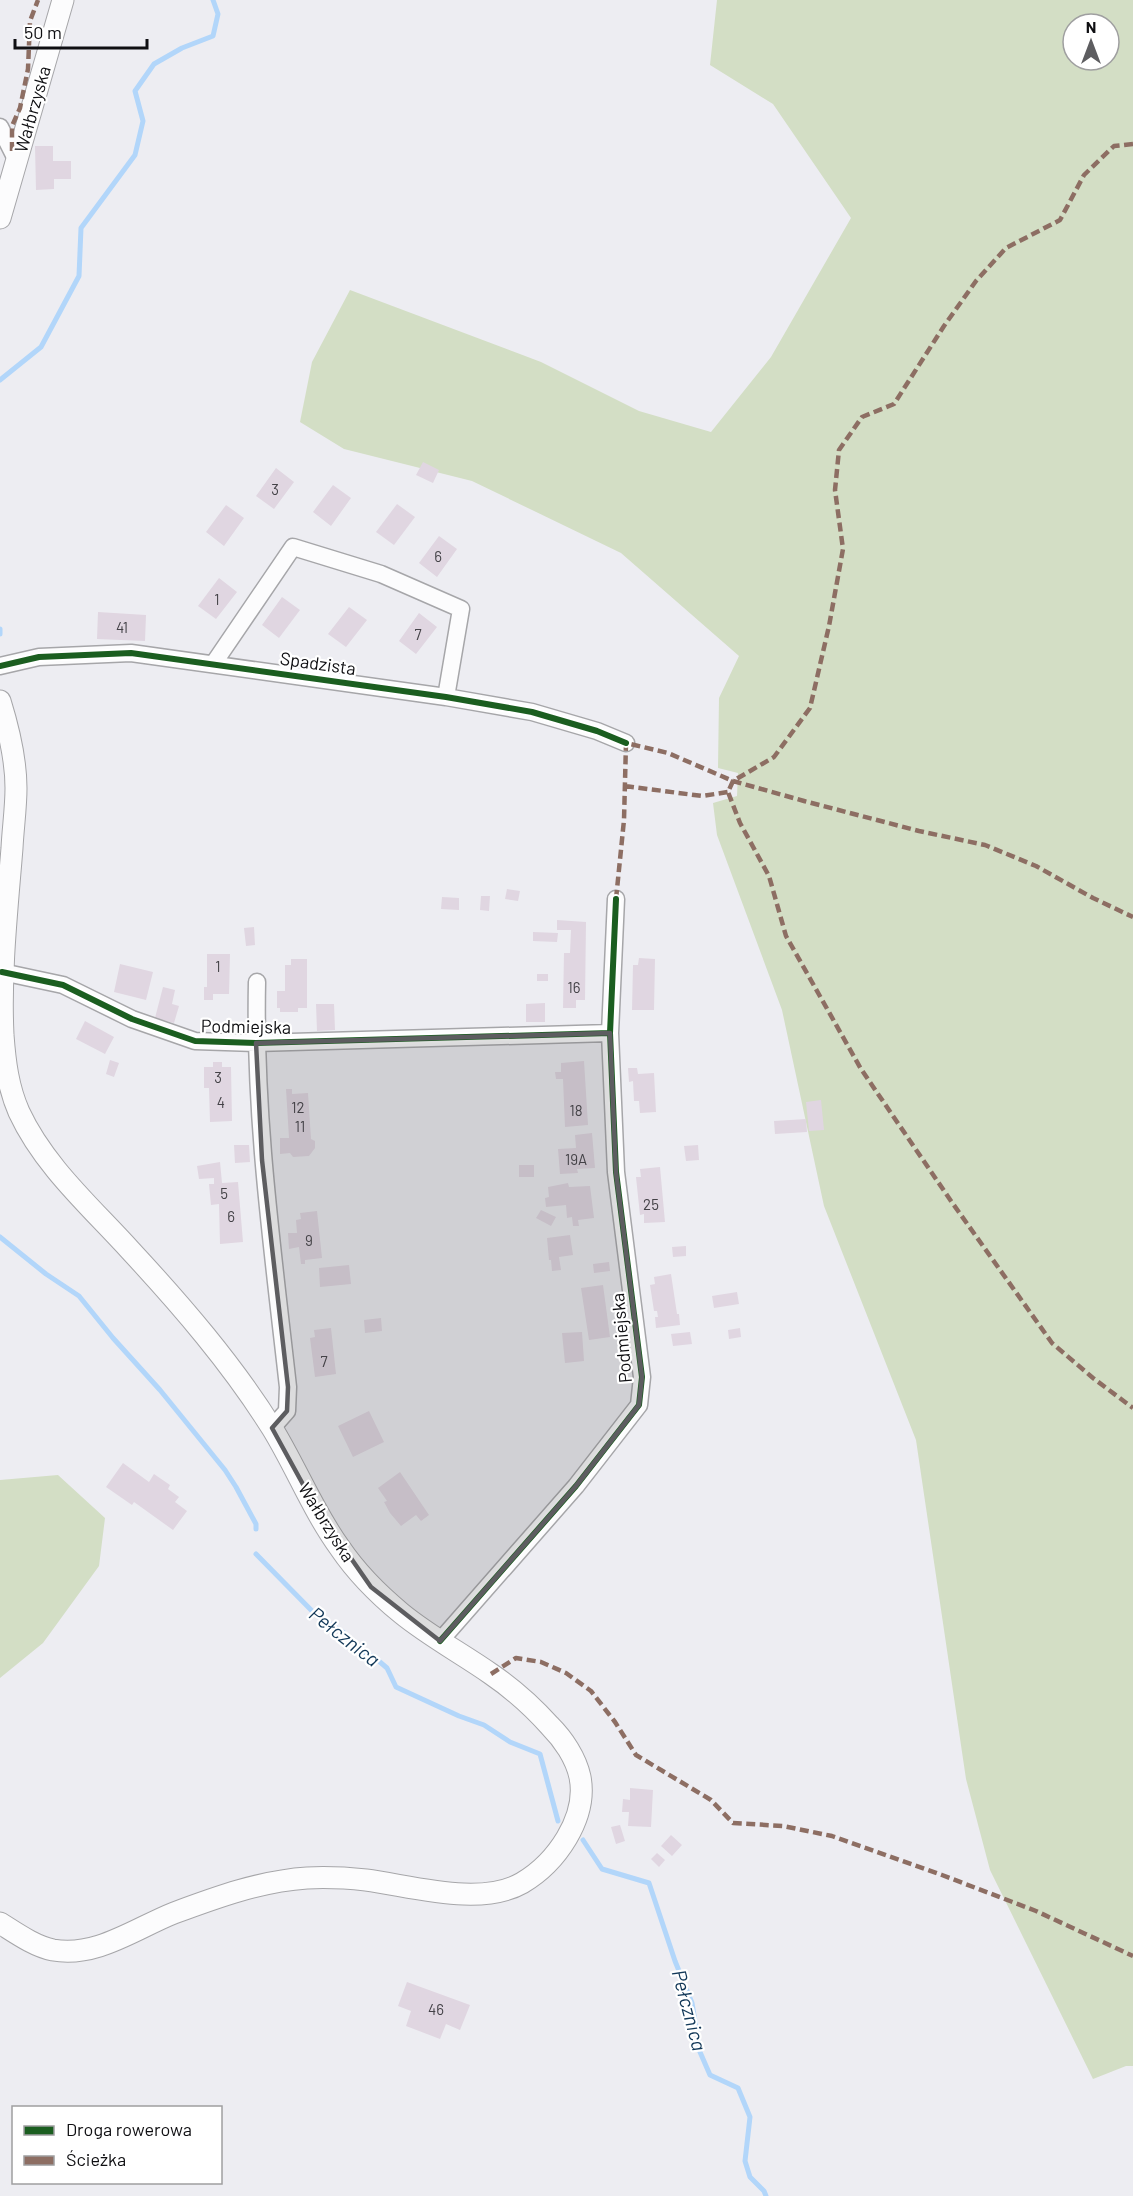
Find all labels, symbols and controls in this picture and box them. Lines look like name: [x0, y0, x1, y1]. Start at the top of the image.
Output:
scale bar: [15, 12, 147, 50]
north arrow: [1061, 12, 1121, 72]
text: N: [1086, 17, 1096, 36]
text: 50 m: [24, 21, 62, 43]
street label: Wałbrzyska: [9, 63, 55, 155]
house number: 3: [271, 480, 279, 498]
house number: 6: [434, 547, 442, 565]
house number: 1: [214, 590, 220, 608]
house number: 41: [116, 618, 128, 636]
house number: 7: [414, 625, 422, 643]
street label: Spadzista: [279, 647, 357, 679]
house number: 1: [215, 957, 221, 975]
house number: 16: [568, 978, 580, 996]
street label: Podmiejska: [201, 1014, 291, 1038]
house number: 3: [214, 1068, 222, 1086]
house number: 4: [217, 1093, 225, 1111]
house number: 12: [291, 1098, 305, 1116]
house number: 18: [569, 1101, 583, 1119]
house number: 11: [295, 1117, 305, 1135]
house number: 19A: [565, 1150, 587, 1168]
house number: 5: [220, 1184, 228, 1202]
house number: 25: [643, 1195, 659, 1213]
house number: 6: [227, 1207, 235, 1225]
house number: 9: [305, 1231, 313, 1249]
street label: Podmiejska: [606, 1292, 636, 1384]
house number: 7: [320, 1352, 328, 1370]
street label: Wałbrzyska: [294, 1478, 360, 1566]
water label: Pełcznica: [305, 1601, 385, 1671]
water label: Pełcznica: [668, 1967, 712, 2053]
house number: 46: [428, 2000, 444, 2018]
legend: [12, 2106, 222, 2184]
text: Droga rowerowa: [66, 2118, 192, 2140]
text: Ścieżka: [66, 2148, 126, 2170]

